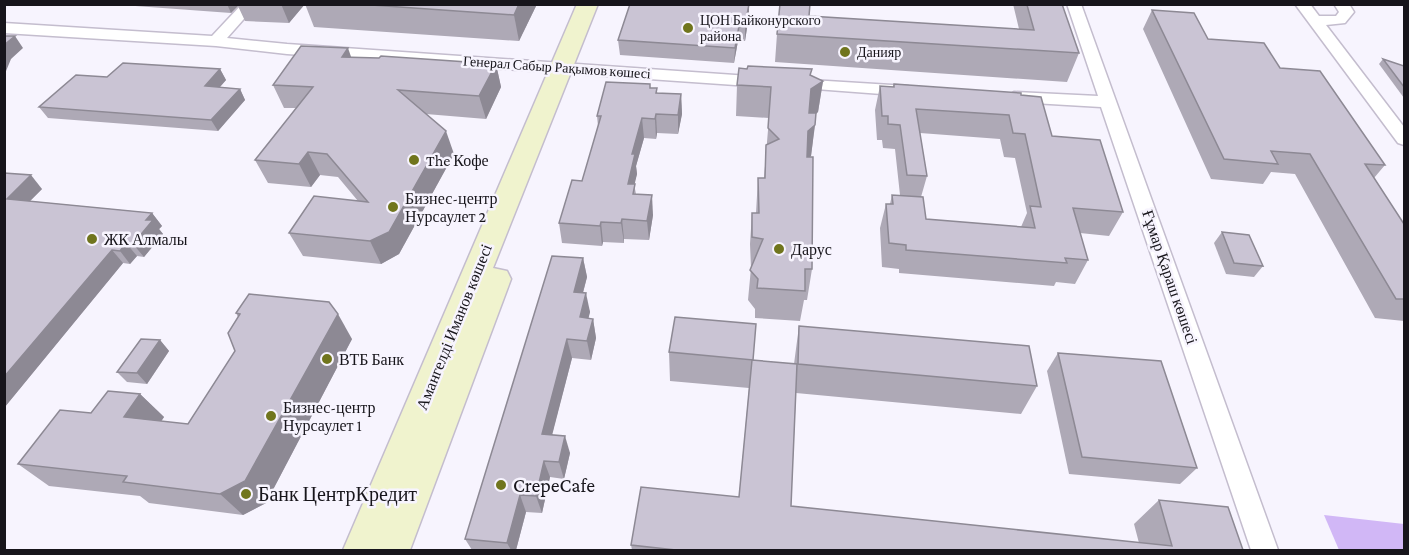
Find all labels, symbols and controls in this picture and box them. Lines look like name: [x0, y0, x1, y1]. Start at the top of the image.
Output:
place label: ЦОН Байконурского района: [700, 12, 821, 44]
marker: ЦОН Байконурского района: [681, 21, 695, 35]
place label: Данияр: [857, 44, 901, 60]
marker: Данияр: [838, 45, 852, 59]
street label: Генерал Сабыр Рақымов көшесі: [463, 52, 652, 82]
place label: The Кофе: [426, 152, 489, 170]
marker: The Кофе: [407, 153, 421, 167]
place label: Бизнес-центр Нурсаулет 2: [405, 190, 497, 226]
marker: Бизнес-центр Нурсаулет 2: [386, 200, 400, 214]
street label: Ғұмар Қараш көшесі: [1138, 208, 1201, 347]
place label: ЖК Алмалы: [104, 231, 188, 248]
marker: ЖК Алмалы: [85, 232, 99, 246]
street label: Амангелді Иманов көшесі: [413, 241, 496, 413]
place label: Дарус: [791, 241, 832, 259]
marker: Дарус: [772, 242, 786, 256]
place label: ВТБ Банк: [339, 351, 404, 368]
marker: ВТБ Банк: [320, 352, 334, 366]
place label: Бизнес-центр Нурсаулет 1: [283, 399, 375, 435]
marker: Бизнес-центр Нурсаулет 1: [264, 409, 278, 423]
place label: CrepeCafe: [513, 474, 595, 497]
marker: CrepeCafe: [494, 478, 508, 492]
place label: Банк ЦентрКредит: [258, 483, 417, 506]
marker: Банк ЦентрКредит: [239, 487, 253, 501]

